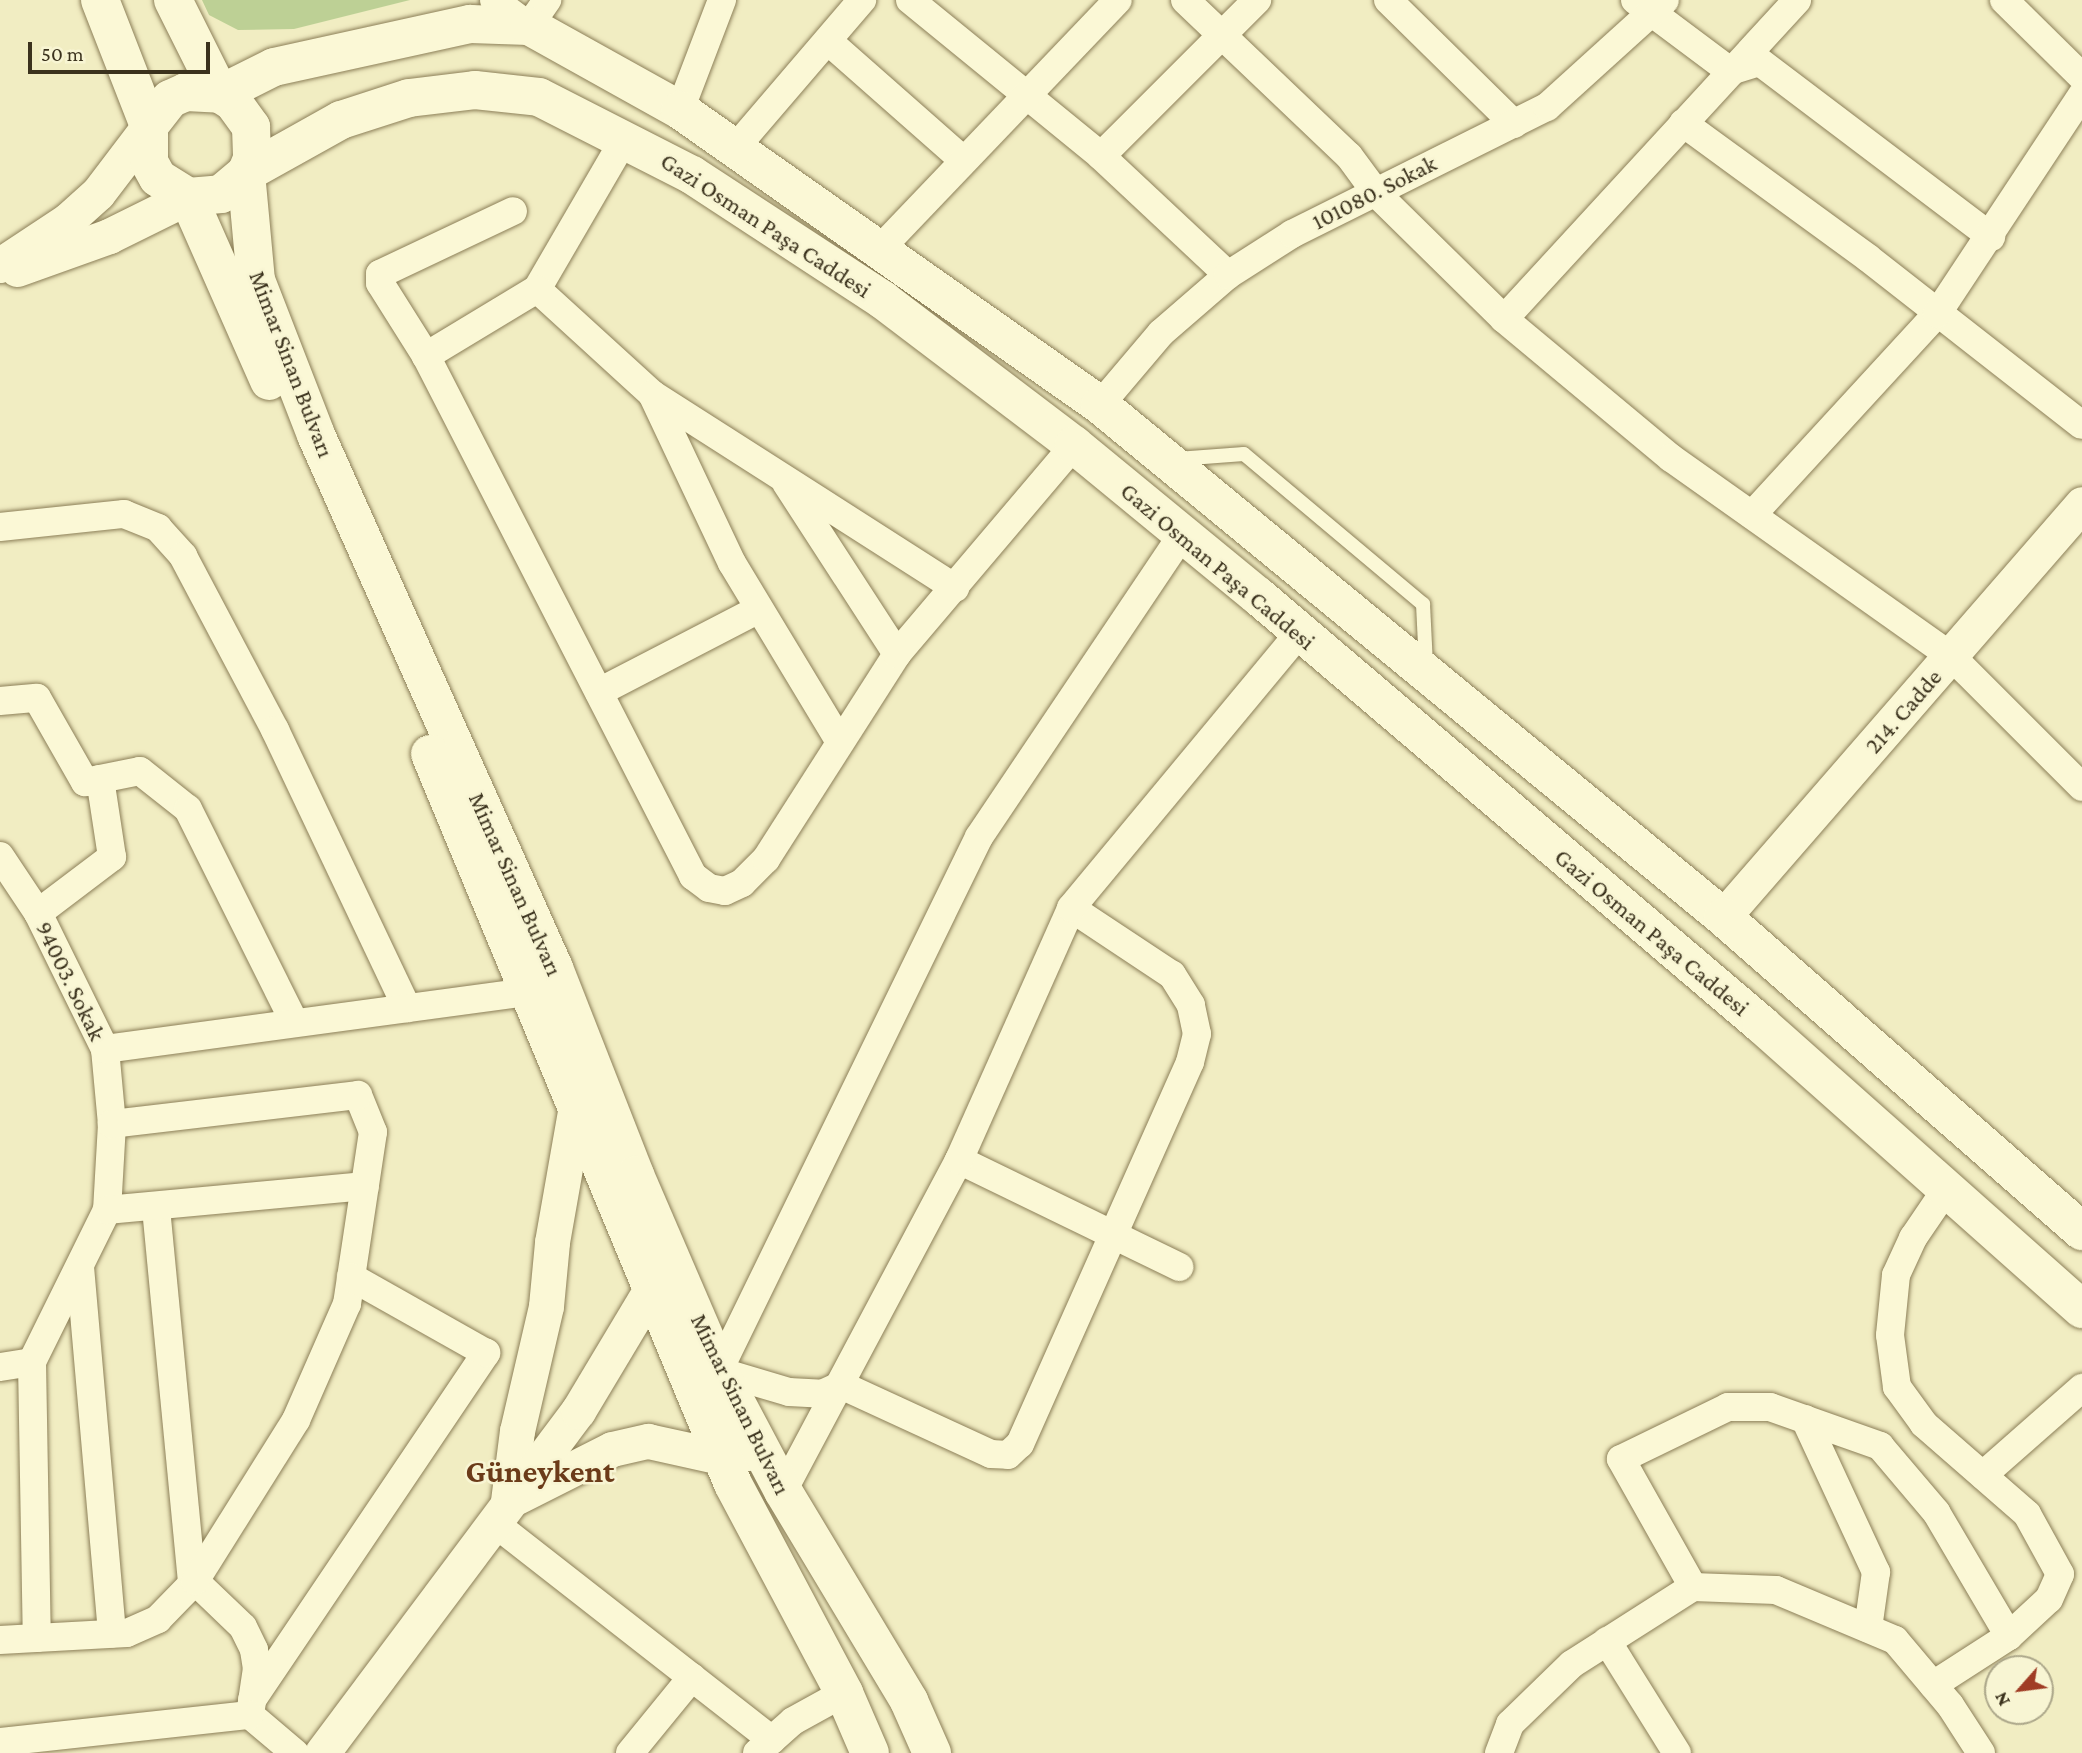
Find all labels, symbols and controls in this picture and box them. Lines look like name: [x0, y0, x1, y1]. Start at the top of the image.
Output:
scale bar: [32, 28, 214, 72]
text: 50 m: [41, 42, 84, 66]
street label: Gazi Osman Paşa Caddesi: [655, 146, 877, 304]
street label: 101080. Sokak: [1307, 148, 1441, 236]
street label: Mimar Sinan Bulvarı: [243, 267, 341, 461]
street label: Gazi Osman Paşa Caddesi: [1115, 476, 1321, 656]
street label: 214. Cadde: [1858, 663, 1948, 759]
street label: Mimar Sinan Bulvarı: [463, 788, 569, 980]
street label: Gazi Osman Paşa Caddesi: [1549, 842, 1755, 1022]
street label: 94003. Sokak: [30, 917, 112, 1045]
street label: Mimar Sinan Bulvarı: [685, 1309, 797, 1499]
district label: Güneykent: [465, 1452, 615, 1490]
north arrow: [1984, 1655, 2054, 1725]
text: N: [1989, 1689, 2014, 1710]

